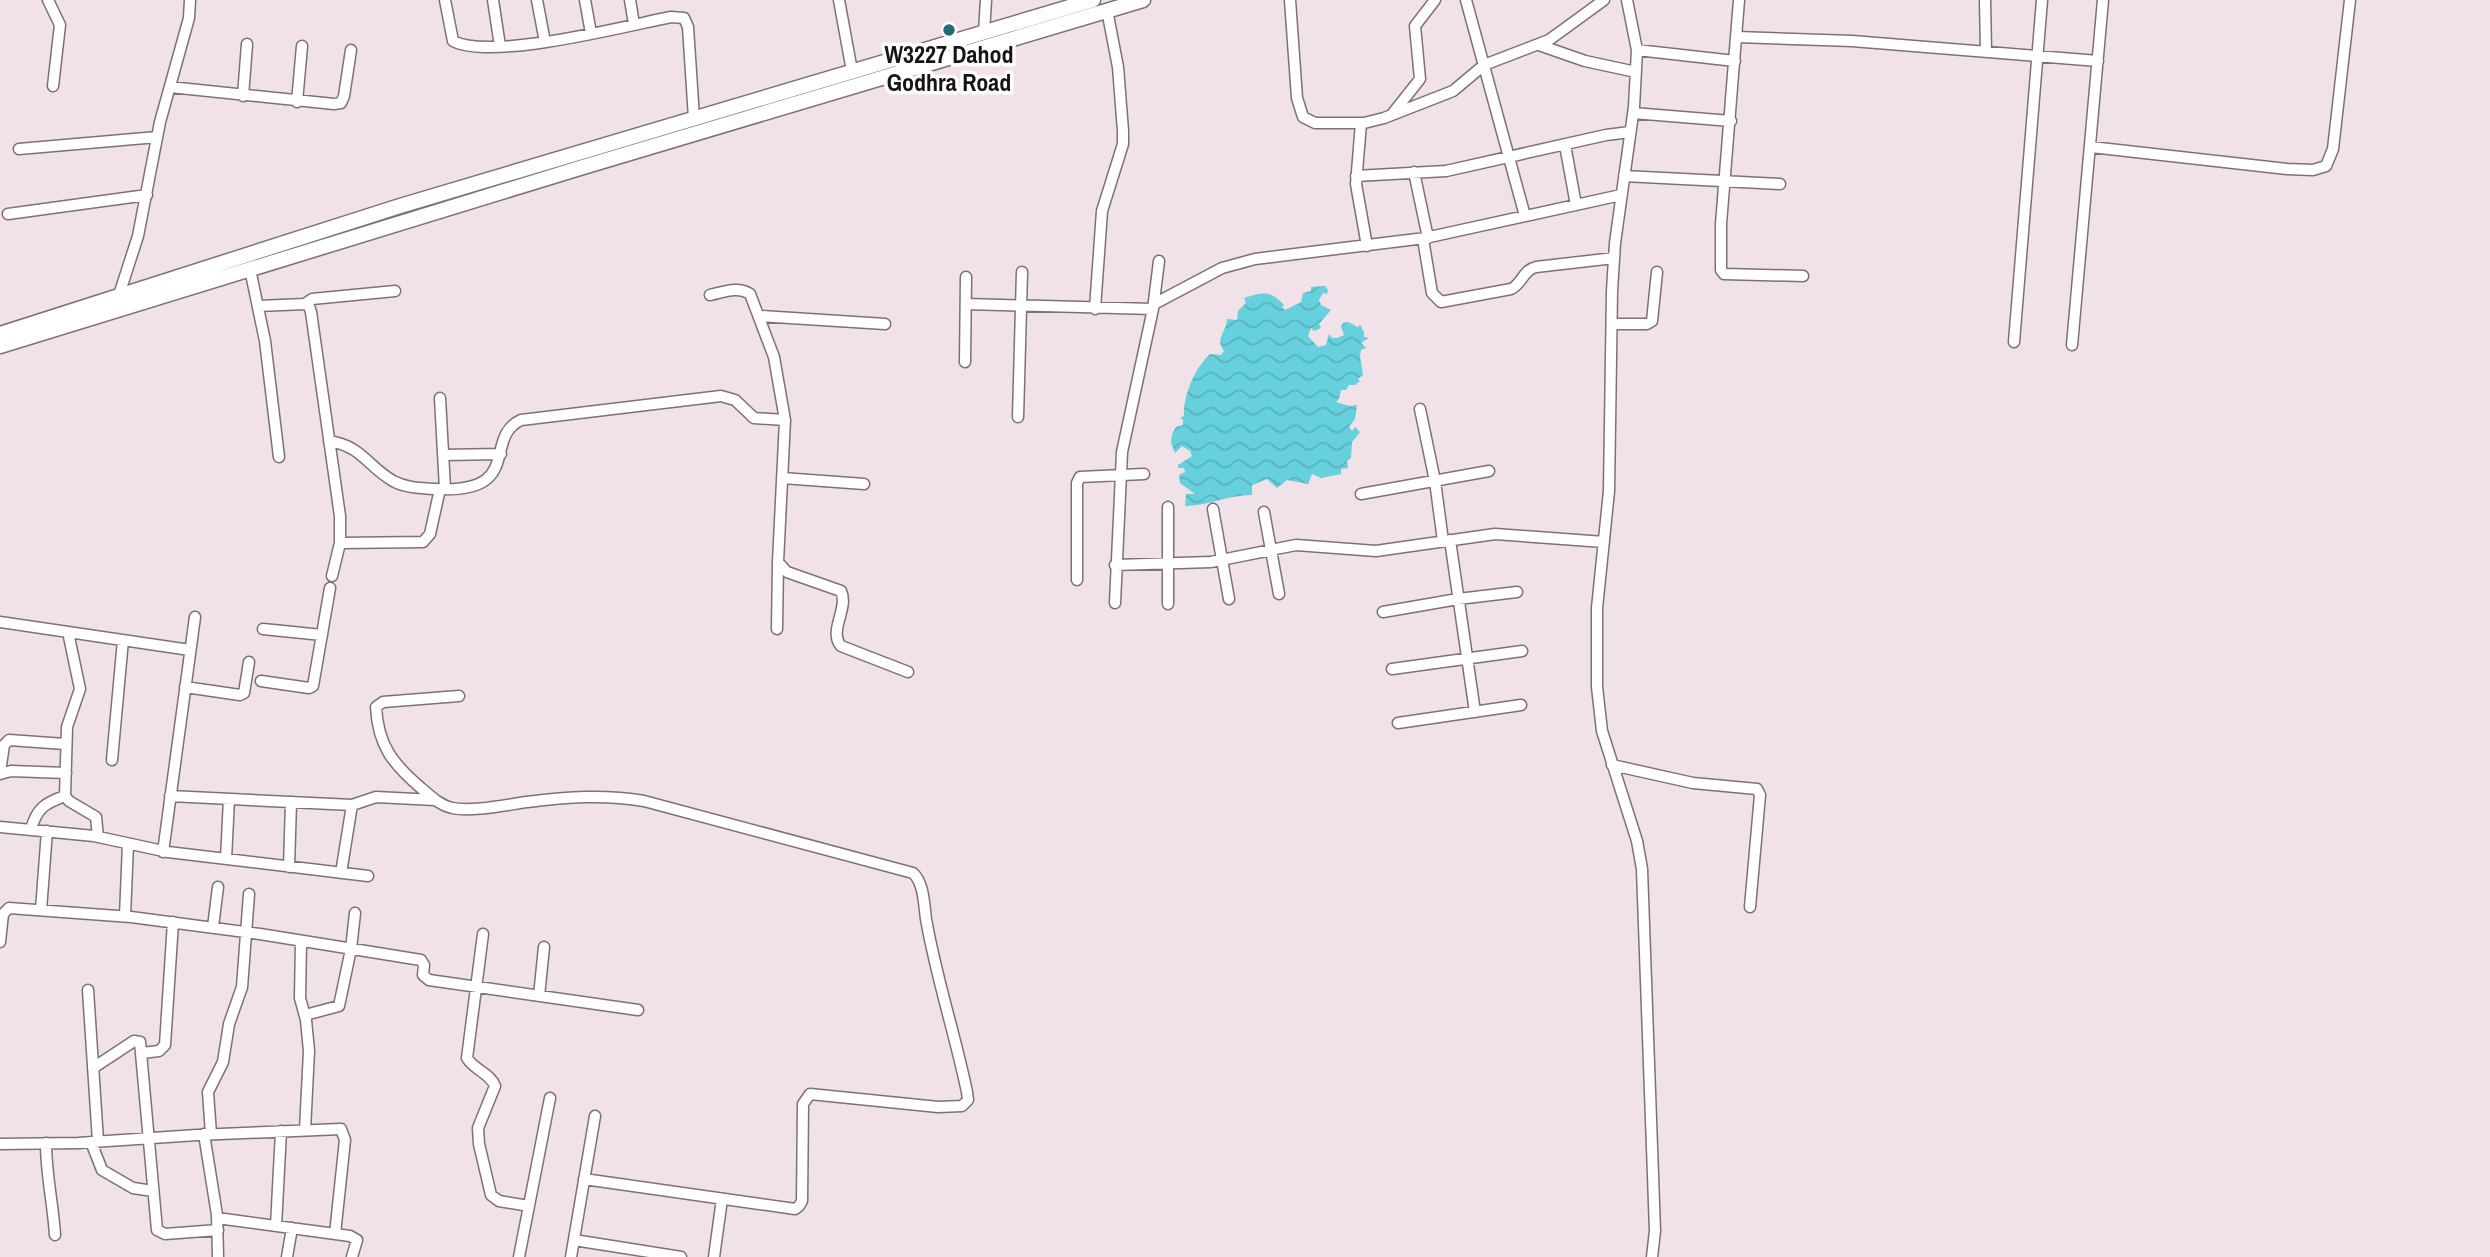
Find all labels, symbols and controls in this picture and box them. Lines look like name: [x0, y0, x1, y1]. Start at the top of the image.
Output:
marker: W3227 Dahod Godhra Road: [941, 22, 957, 38]
place label: W3227 Dahod Godhra Road: [884, 38, 1014, 98]

